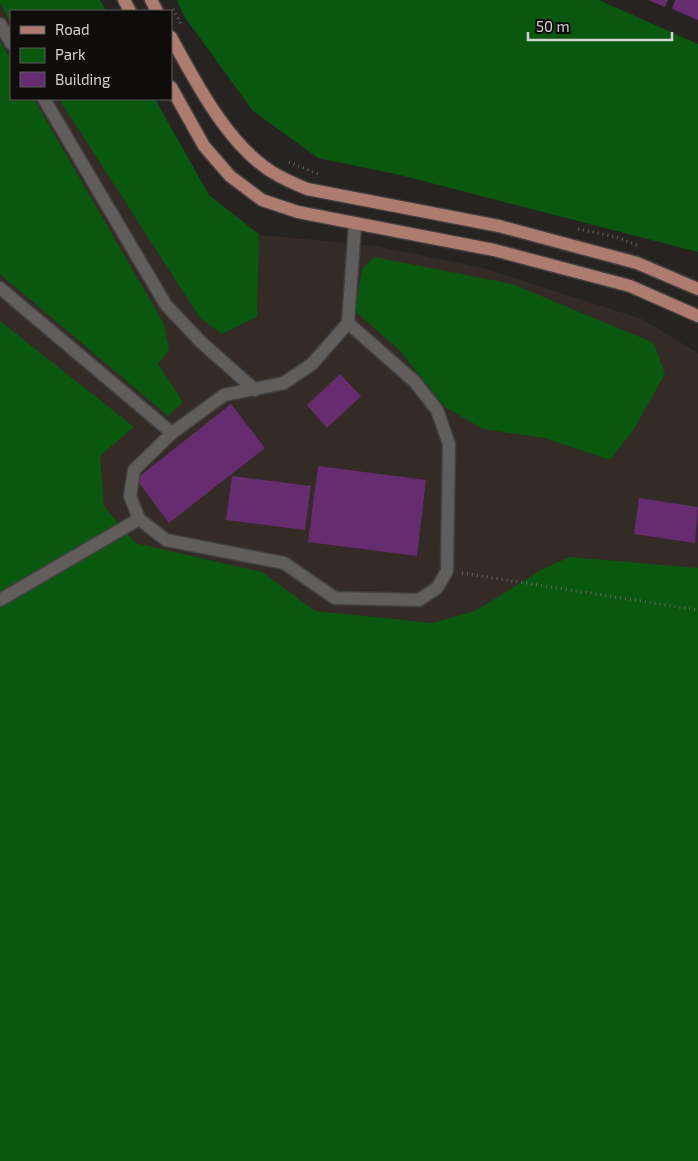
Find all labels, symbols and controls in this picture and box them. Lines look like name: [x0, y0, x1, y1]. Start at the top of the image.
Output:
legend: [10, 10, 172, 100]
scale bar: [528, 10, 672, 42]
text: 50 m: [536, 17, 570, 35]
text: Road: [55, 20, 90, 38]
text: Park: [55, 45, 86, 63]
text: Building: [55, 70, 111, 88]

